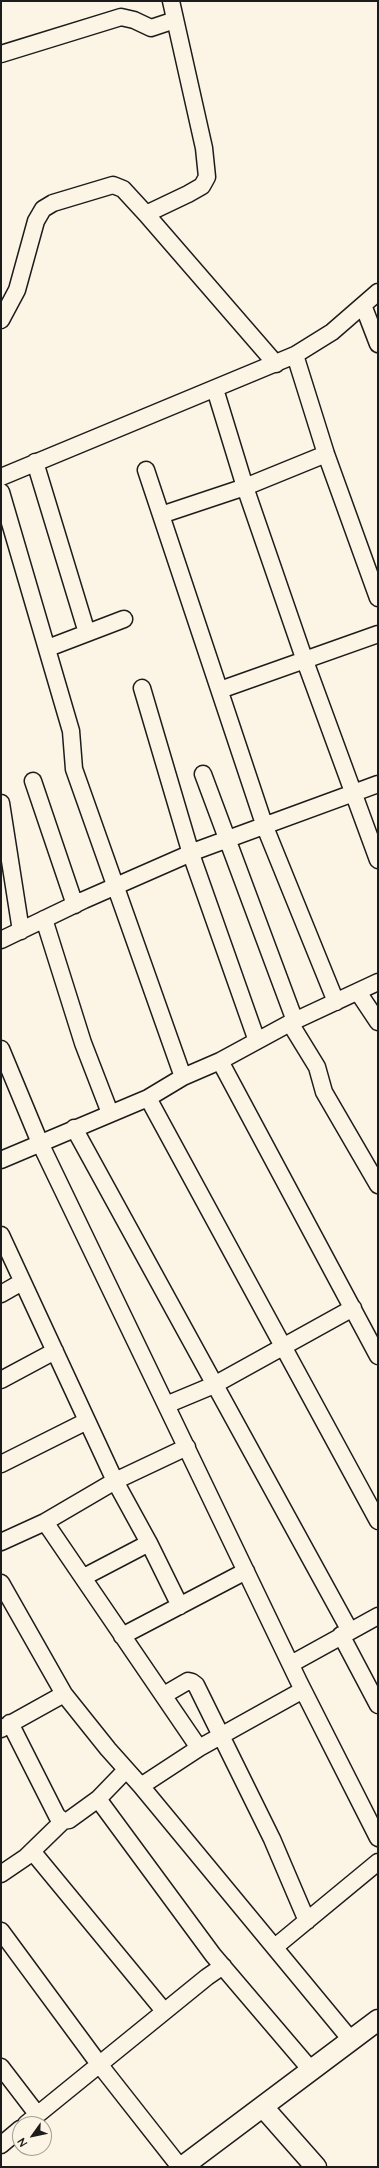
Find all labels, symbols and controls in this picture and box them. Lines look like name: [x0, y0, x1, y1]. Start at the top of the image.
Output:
north arrow: [12, 2116, 52, 2156]
text: N: [14, 2135, 31, 2149]

